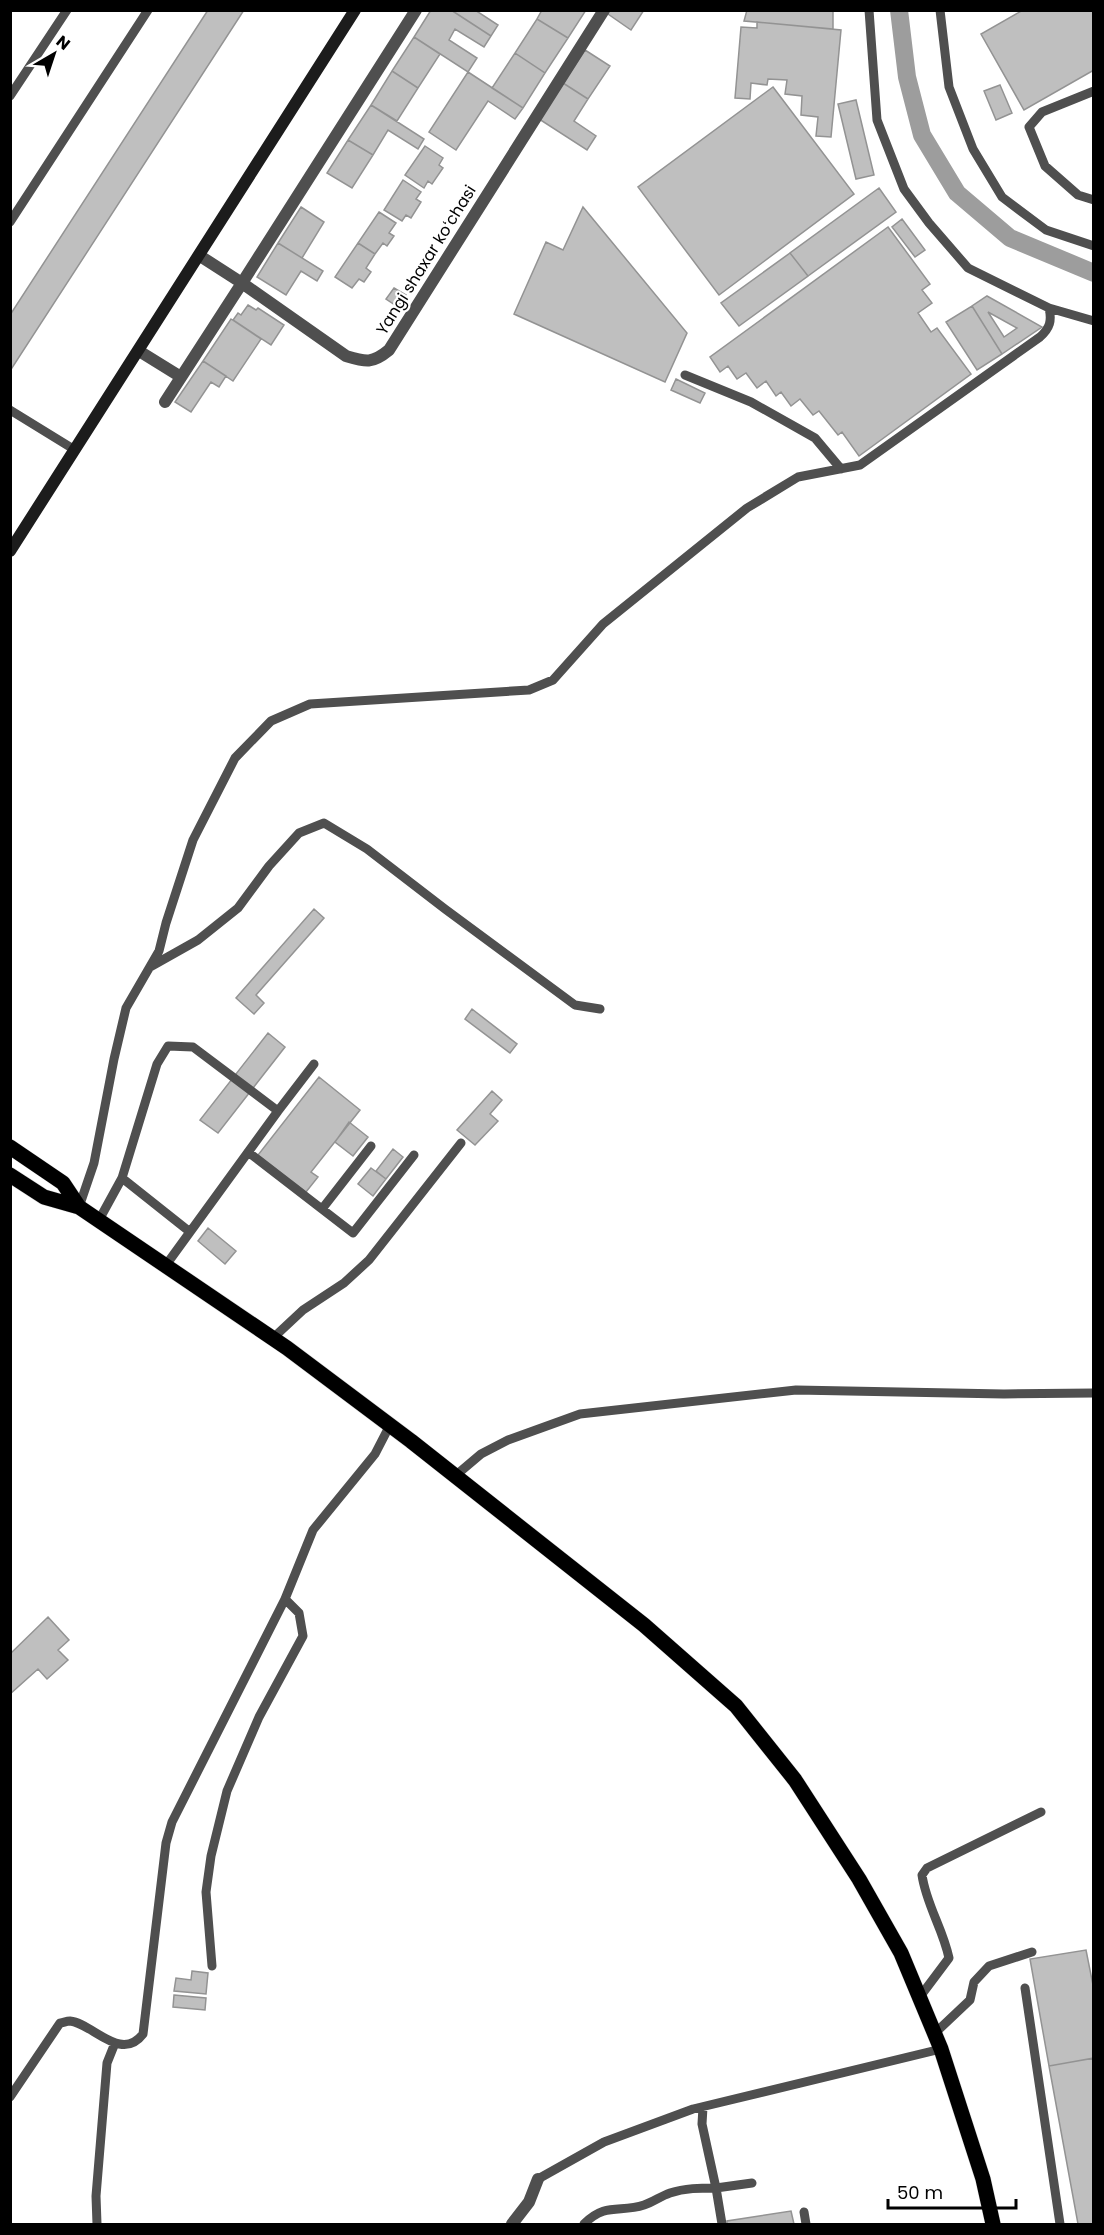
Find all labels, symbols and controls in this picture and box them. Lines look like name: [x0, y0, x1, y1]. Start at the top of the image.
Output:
north arrow: [24, 24, 84, 84]
text: N: [51, 30, 75, 55]
street label: Yangi shaxar koʻchasi: [371, 181, 481, 339]
scale bar: [888, 2172, 1016, 2210]
text: 50 m: [897, 2180, 943, 2205]

